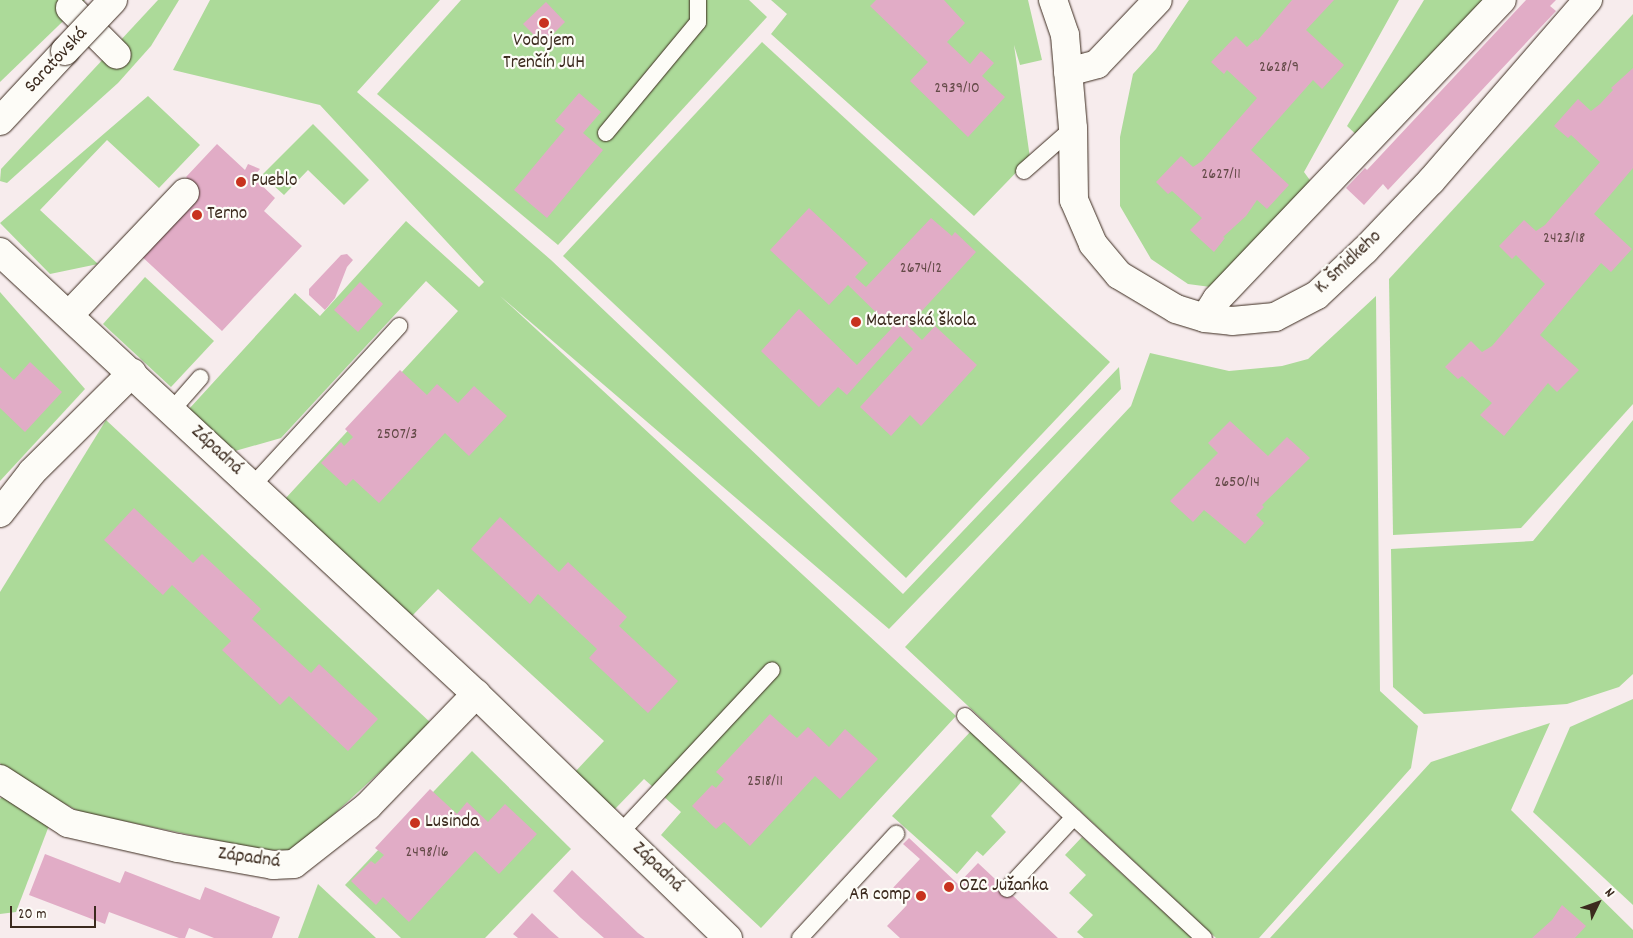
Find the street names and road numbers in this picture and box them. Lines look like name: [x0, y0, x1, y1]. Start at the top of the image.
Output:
street label: Saratovská: [21, 23, 93, 99]
street label: K. Šmidkeho: [1311, 226, 1387, 300]
street label: Západná: [185, 421, 247, 481]
street label: Západná: [627, 838, 687, 898]
street label: Západná: [216, 843, 282, 875]

